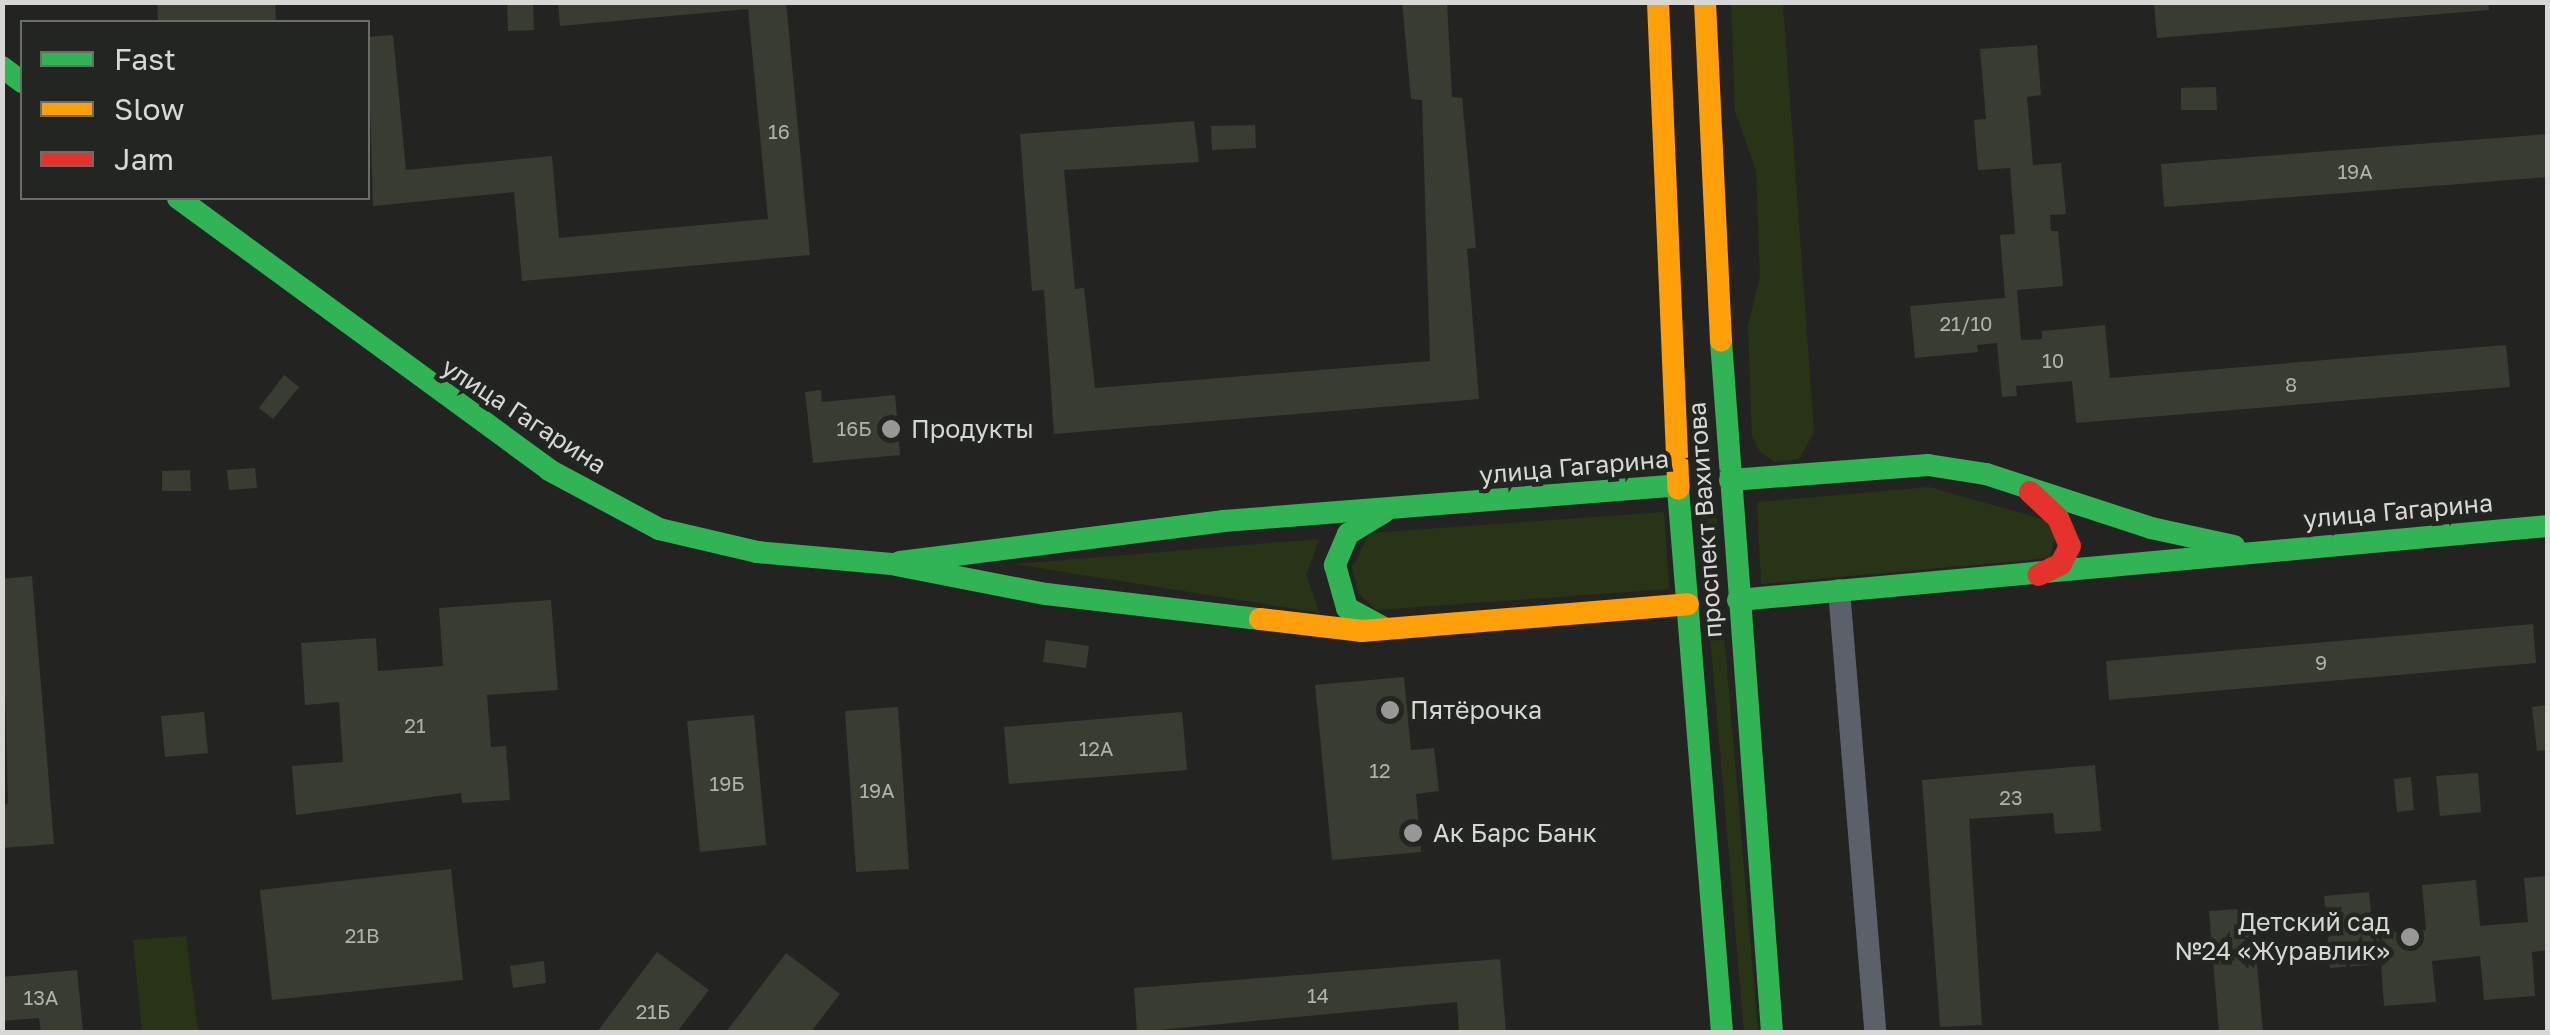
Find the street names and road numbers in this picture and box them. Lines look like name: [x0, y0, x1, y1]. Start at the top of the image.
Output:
street label: улица Гагарина: [436, 352, 612, 480]
street label: проспект Вахитова: [1682, 401, 1728, 639]
street label: улица Гагарина: [1478, 444, 1670, 490]
street label: улица Гагарина: [2302, 488, 2494, 534]

